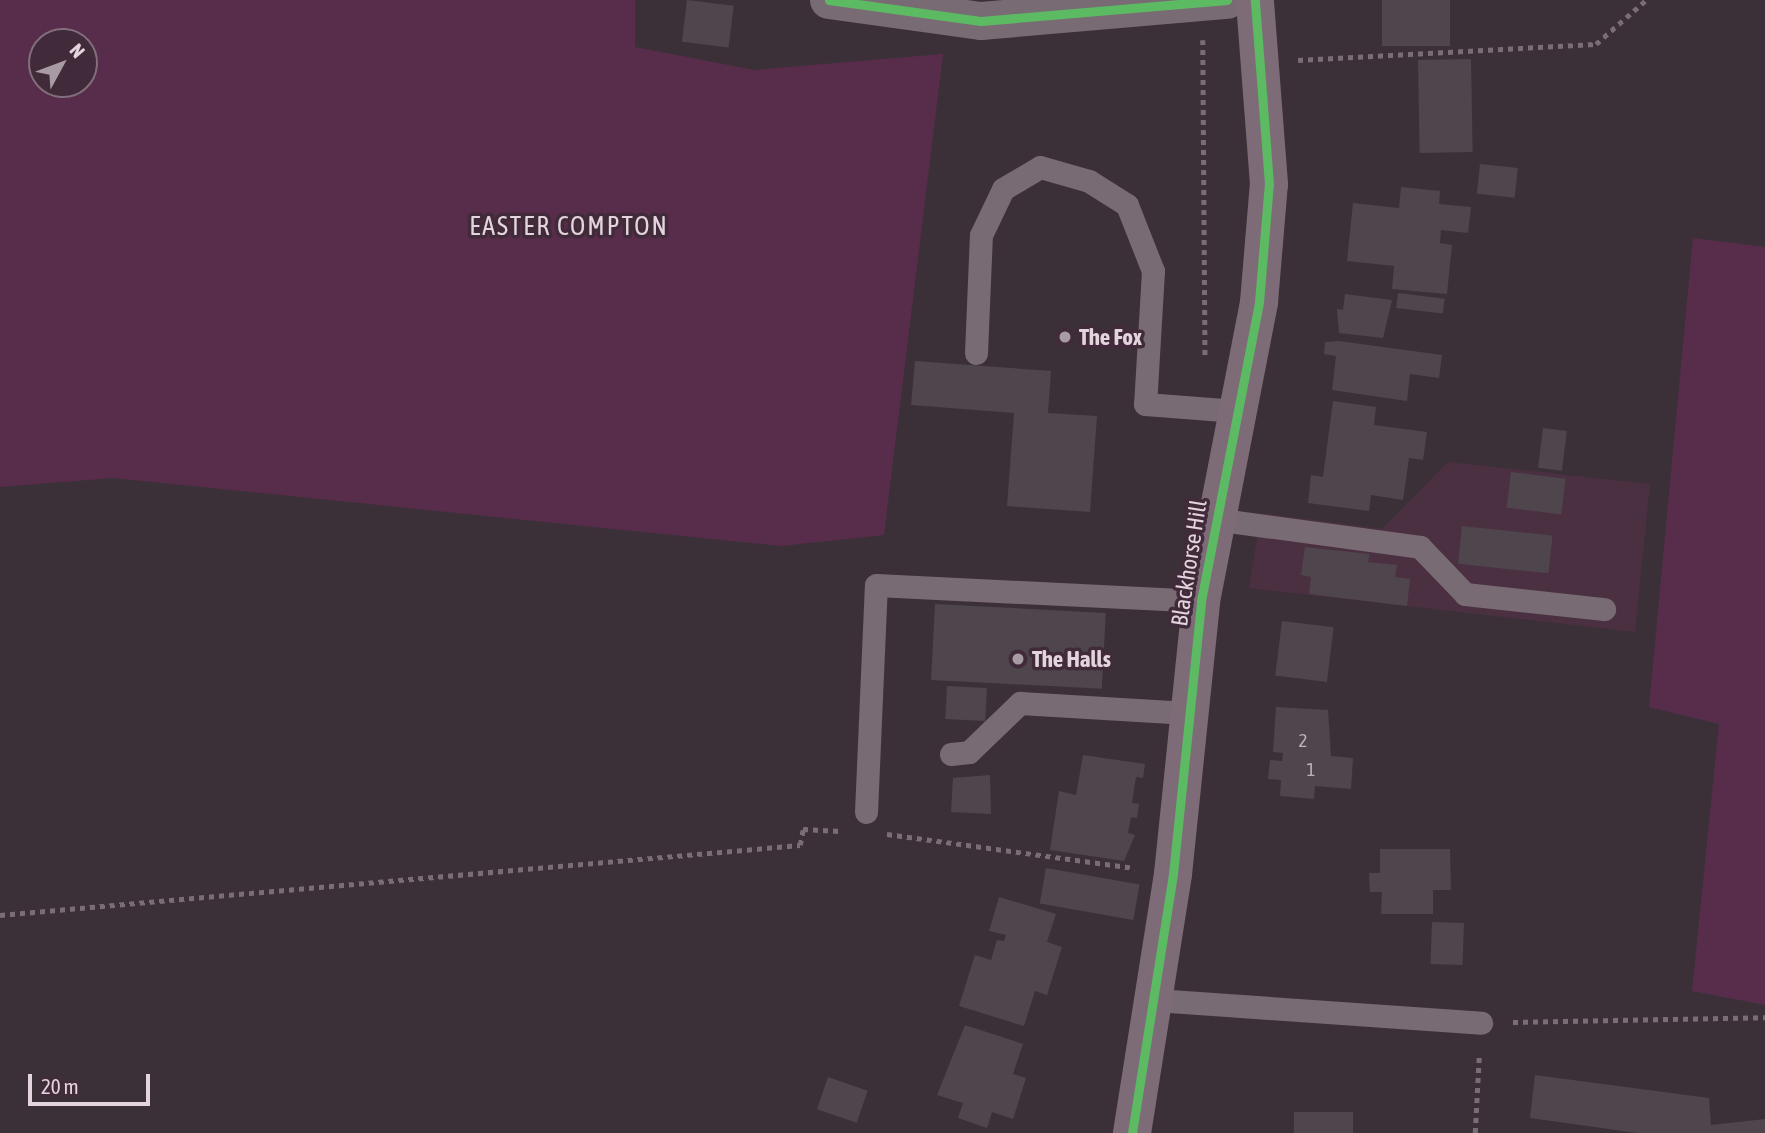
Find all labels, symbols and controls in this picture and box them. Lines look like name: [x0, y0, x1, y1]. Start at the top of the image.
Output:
north arrow: [28, 28, 98, 98]
text: N: [65, 39, 89, 62]
district label: EASTER COMPTON: [471, 211, 667, 243]
place label: The Fox: [1079, 323, 1142, 351]
marker: The Fox: [1057, 329, 1073, 345]
street label: Blackhorse Hill: [1165, 498, 1213, 628]
place label: The Halls: [1032, 645, 1111, 673]
marker: The Halls: [1010, 651, 1026, 667]
house number: 2: [1299, 730, 1307, 752]
house number: 1: [1307, 759, 1315, 781]
scale bar: [32, 1060, 154, 1104]
text: 20 m: [41, 1074, 79, 1098]

